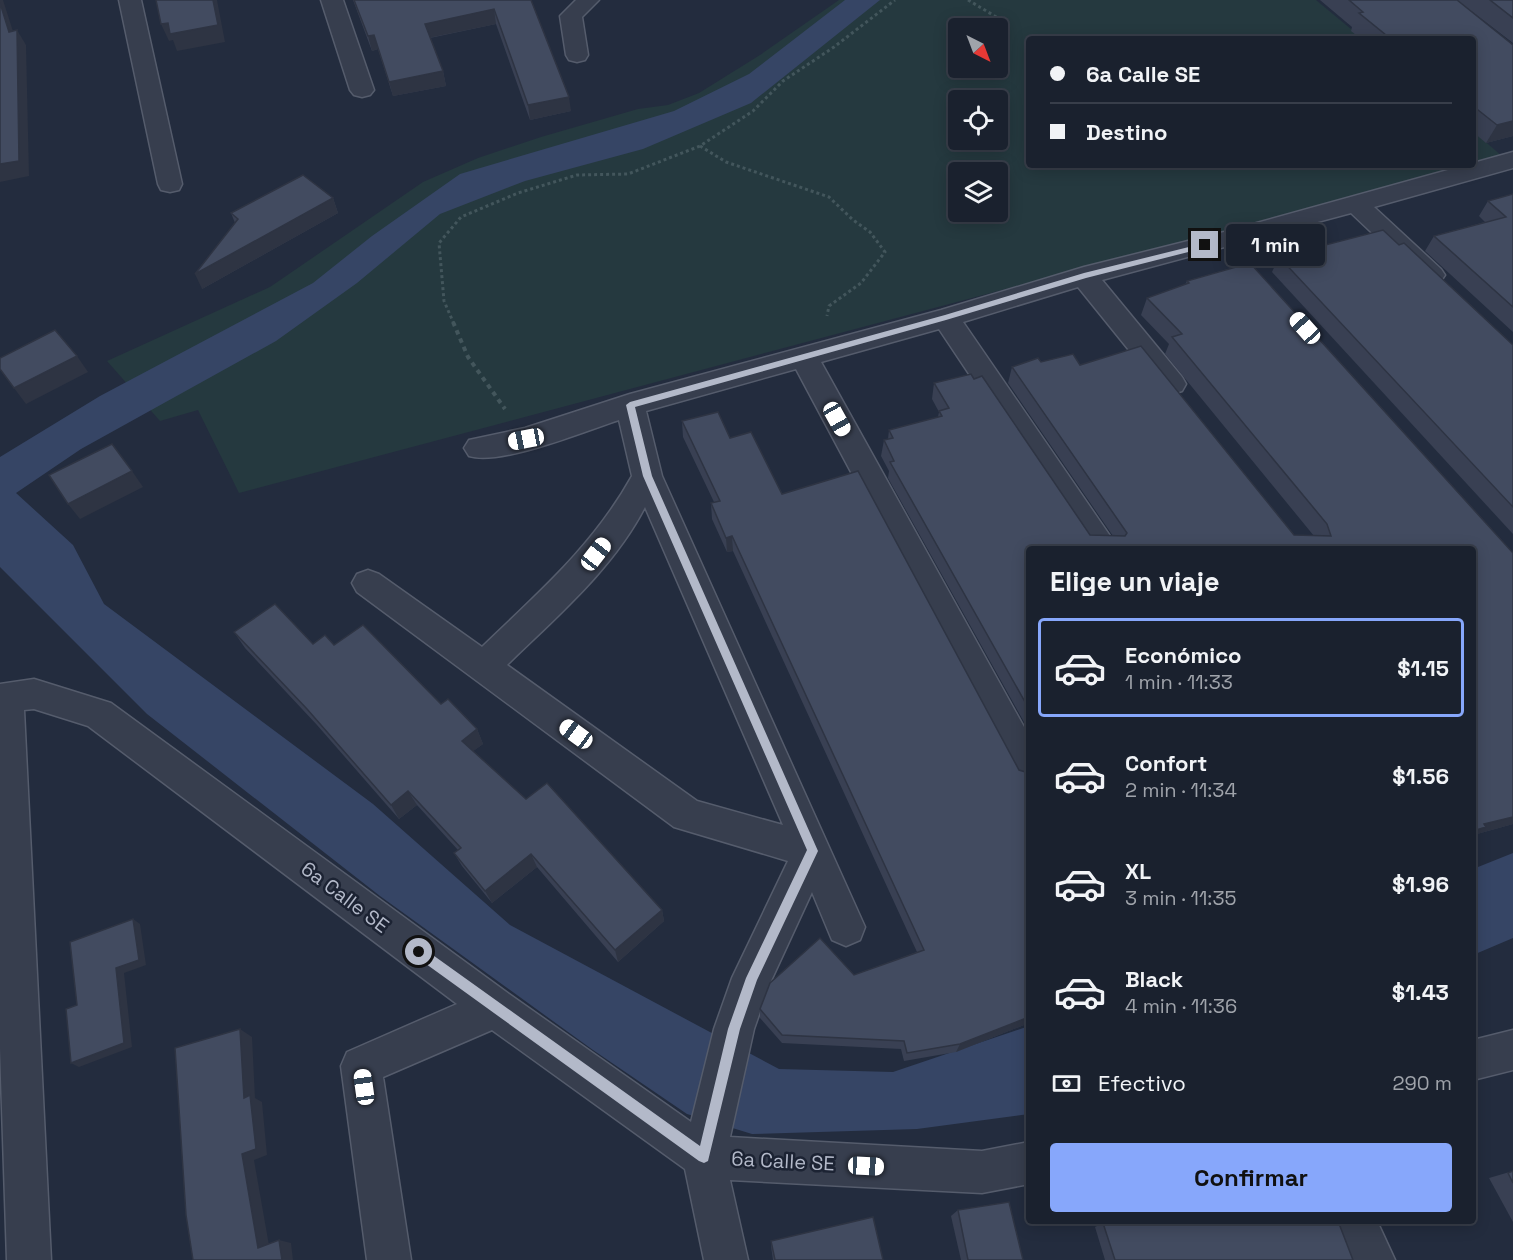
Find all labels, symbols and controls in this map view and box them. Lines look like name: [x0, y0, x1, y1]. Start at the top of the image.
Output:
north arrow: [948, 18, 1008, 78]
map controls: [948, 18, 1008, 222]
text: 6a Calle SE: [1086, 60, 1200, 88]
button: locate: [948, 90, 1008, 150]
text: Destino: [1086, 118, 1168, 146]
button: layers: [948, 162, 1008, 222]
callout: 1 min: [1226, 224, 1325, 266]
route end: [1191, 231, 1218, 258]
text: 1 min: [1251, 232, 1300, 258]
car: [1286, 309, 1324, 347]
car: [820, 399, 854, 439]
car: [507, 427, 545, 451]
car: [578, 534, 614, 574]
text: Elige un viaje: [1050, 564, 1220, 599]
icon: car: [1053, 641, 1107, 695]
text: Económico: [1125, 641, 1242, 669]
text: $1.15: [1397, 654, 1449, 682]
text: 1 min · 11:33: [1125, 669, 1233, 695]
car: [556, 716, 596, 752]
icon: car: [1053, 749, 1107, 803]
text: Confort: [1125, 749, 1207, 777]
text: $1.56: [1392, 762, 1449, 790]
text: 2 min · 11:34: [1125, 777, 1237, 803]
street label: 6a Calle SE: [296, 855, 394, 939]
icon: car: [1053, 857, 1107, 911]
text: XL: [1125, 857, 1151, 885]
text: $1.96: [1392, 870, 1449, 898]
text: 3 min · 11:35: [1125, 885, 1236, 911]
route start: [405, 938, 432, 965]
icon: car: [1053, 965, 1107, 1019]
text: Black: [1125, 965, 1183, 993]
text: $1.43: [1392, 978, 1449, 1006]
text: 4 min · 11:36: [1125, 993, 1237, 1019]
icon: cash: [1050, 1067, 1083, 1100]
car: [353, 1068, 375, 1106]
text: Efectivo: [1098, 1069, 1186, 1097]
text: 290 m: [1393, 1070, 1452, 1096]
button: Confirmar: [1050, 1143, 1452, 1212]
street label: 6a Calle SE: [731, 1145, 835, 1177]
car: [848, 1156, 884, 1176]

